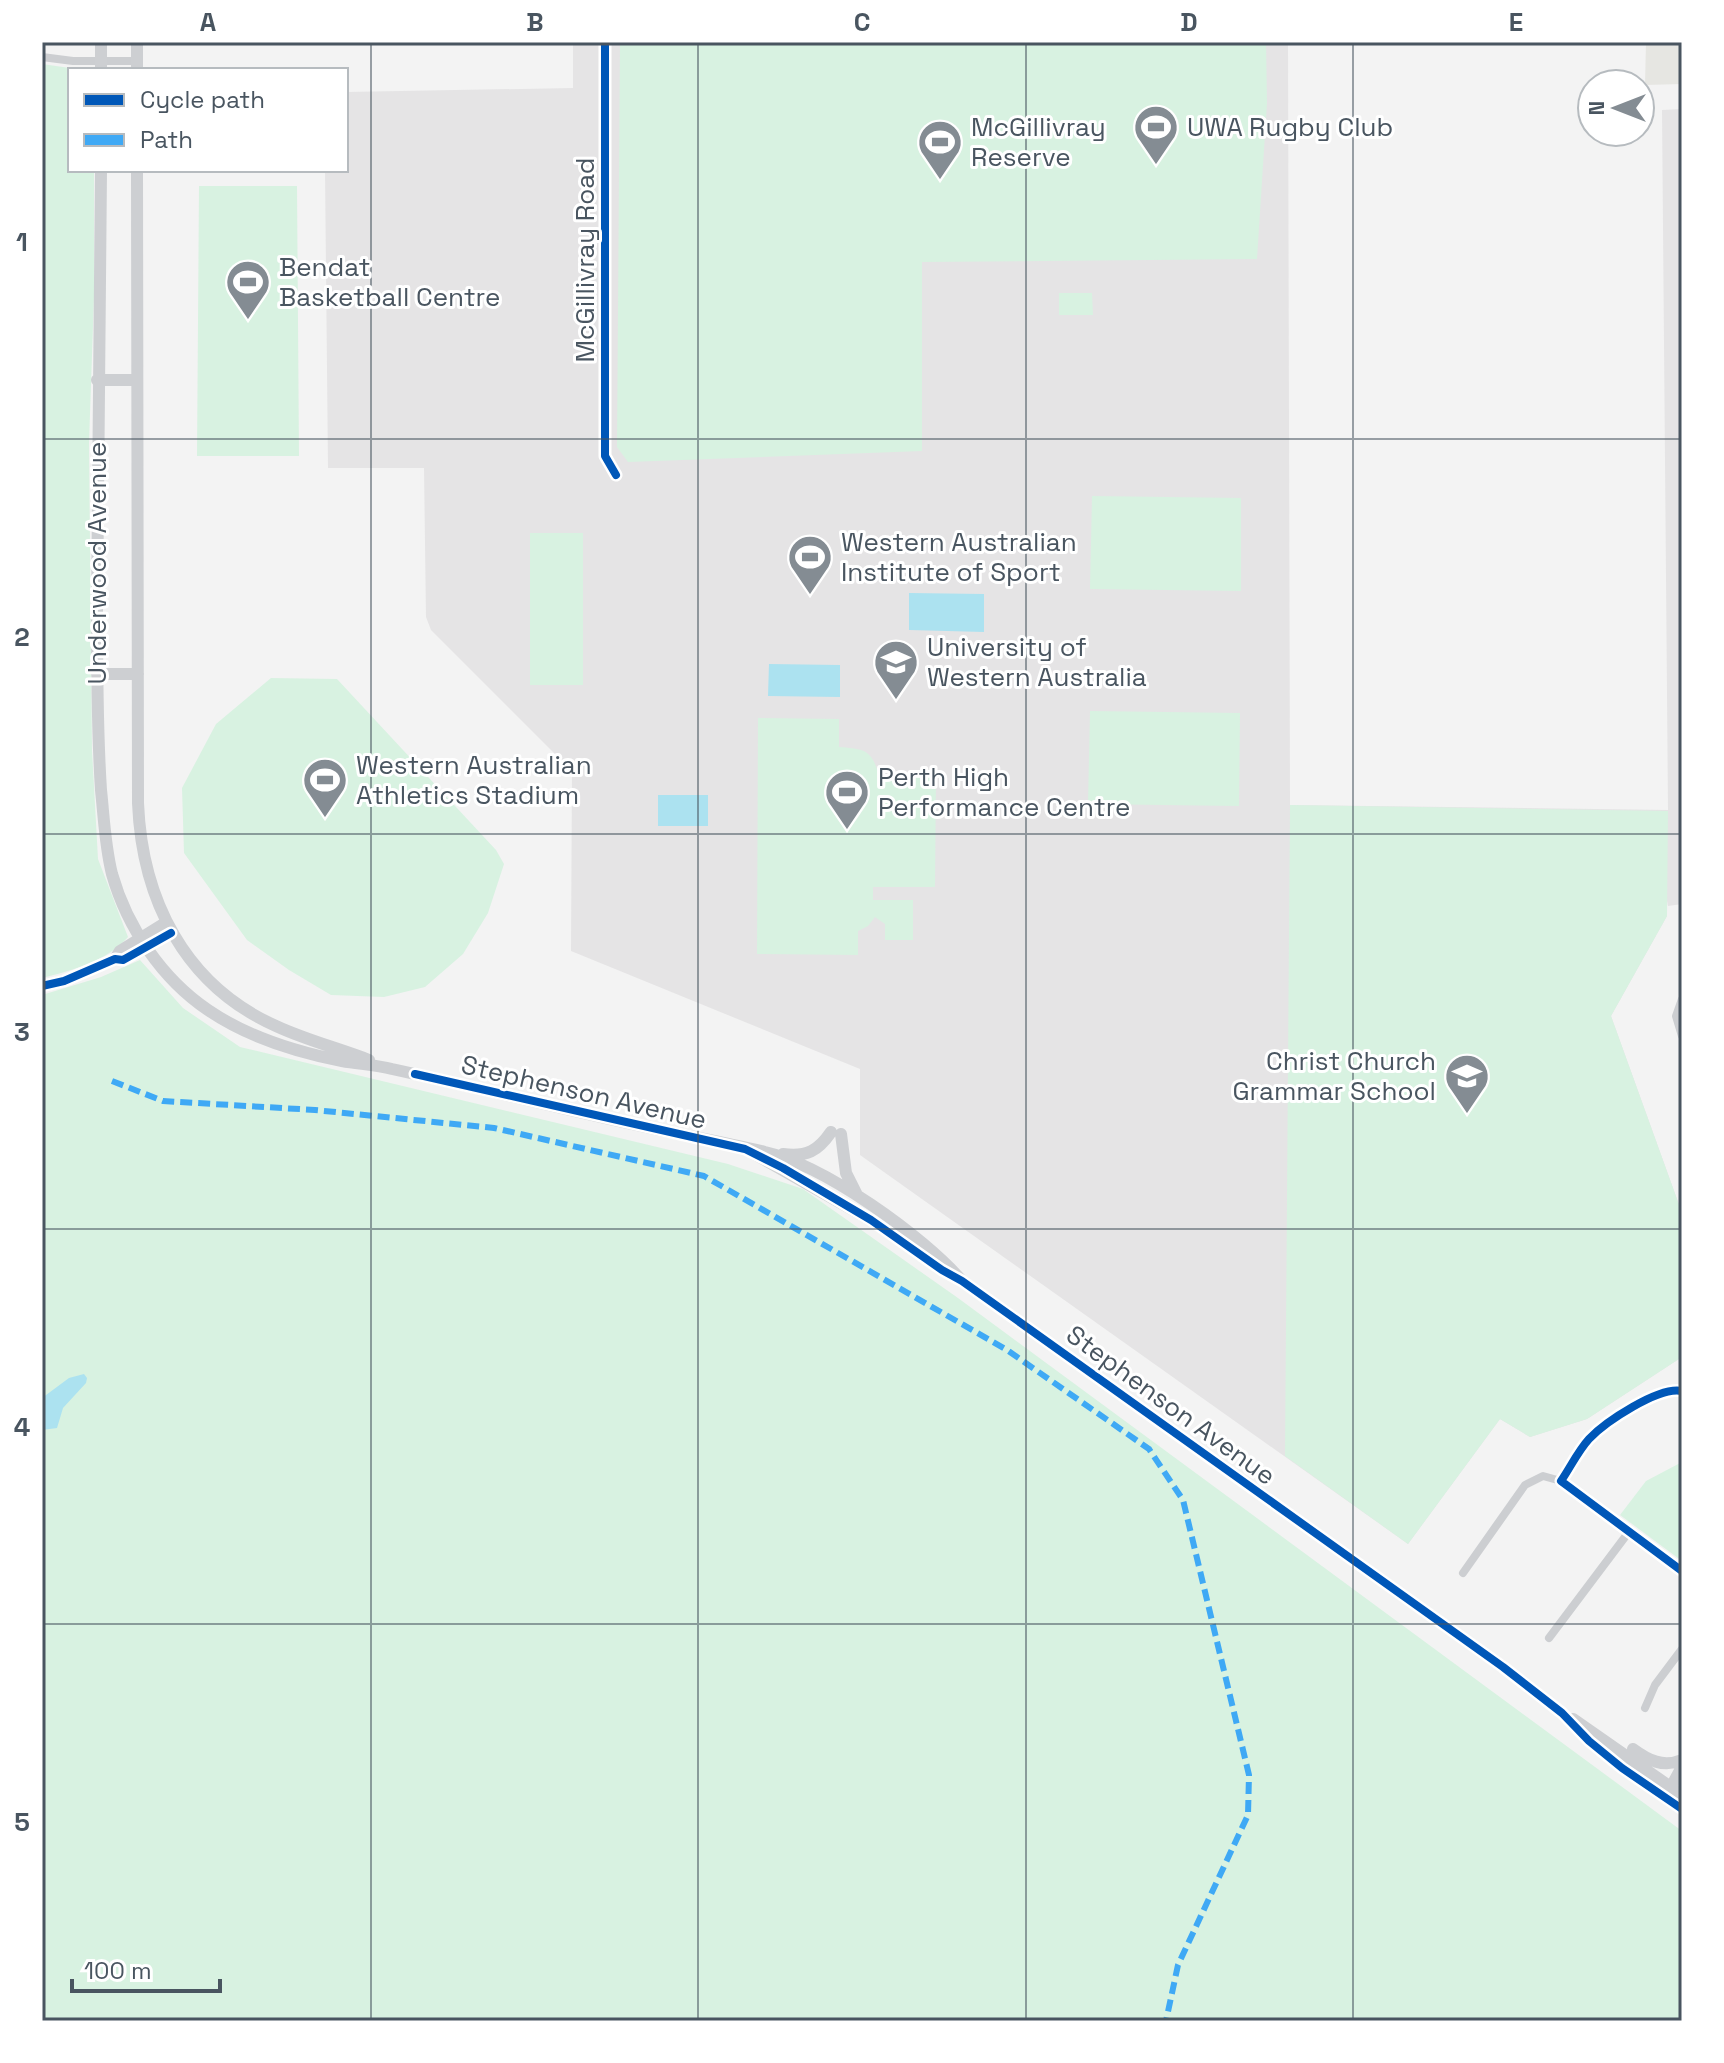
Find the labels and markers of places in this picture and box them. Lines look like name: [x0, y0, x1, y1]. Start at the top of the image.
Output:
sports icon: UWA Rugby Club: [1132, 103, 1180, 166]
place label: McGillivray Reserve: [971, 110, 1106, 174]
place label: UWA Rugby Club: [1187, 110, 1393, 144]
sports icon: McGillivray Reserve: [916, 118, 964, 181]
place label: Bendat Basketball Centre: [279, 250, 500, 314]
sports icon: Bendat Basketball Centre: [224, 258, 272, 321]
place label: Western Australian Institute of Sport: [841, 525, 1077, 589]
sports icon: Western Australian Institute of Sport: [786, 533, 834, 596]
place label: University of Western Australia: [927, 630, 1147, 694]
school or university icon: University of Western Australia: [872, 638, 920, 701]
place label: Western Australian Athletics Stadium: [356, 748, 592, 812]
sports icon: Western Australian Athletics Stadium: [301, 756, 349, 819]
place label: Perth High Performance Centre: [878, 760, 1130, 824]
sports icon: Perth High Performance Centre: [823, 768, 871, 831]
place label: Christ Church Grammar School: [1232, 1044, 1436, 1108]
school or university icon: Christ Church Grammar School: [1443, 1052, 1491, 1115]

